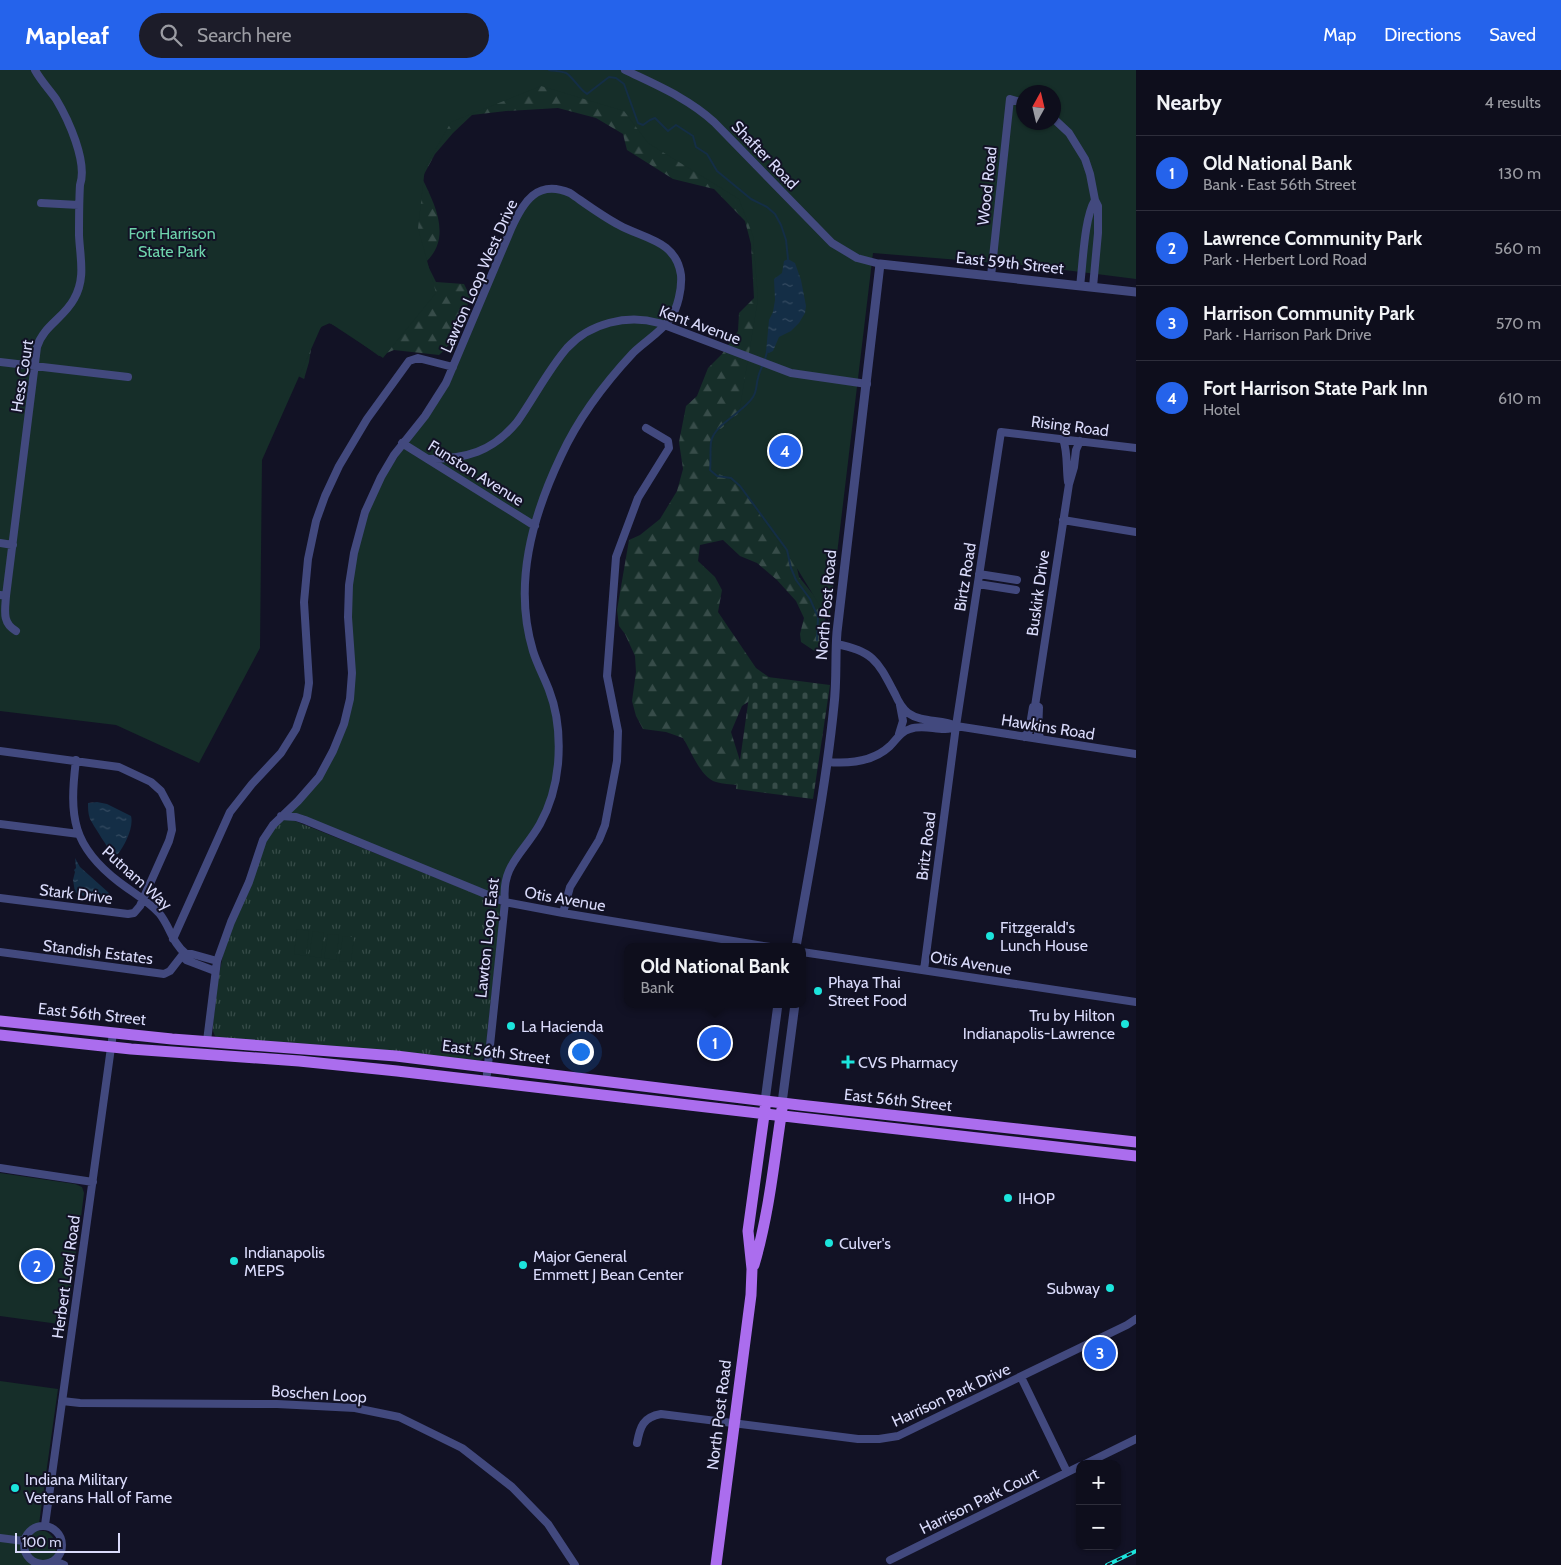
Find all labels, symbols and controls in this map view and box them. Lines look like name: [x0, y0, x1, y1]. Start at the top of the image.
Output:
search box: [139, 13, 489, 58]
text: Mapleaf: [25, 21, 109, 50]
icon: search: [157, 21, 185, 49]
text: Search here: [197, 24, 291, 47]
text: Map: [1323, 24, 1356, 46]
text: Directions: [1384, 24, 1461, 46]
text: Saved: [1489, 24, 1536, 46]
north arrow: [1016, 85, 1061, 130]
text: Nearby: [1156, 90, 1222, 115]
text: 4 results: [1484, 93, 1541, 112]
street label: Shafter Road: [728, 117, 802, 193]
street label: Wood Road: [973, 146, 1001, 226]
text: Old National Bank: [1203, 152, 1352, 175]
text: 1: [1169, 164, 1175, 183]
text: 130 m: [1498, 164, 1541, 183]
text: Bank · East 56th Street: [1203, 175, 1356, 194]
street label: Lawton Loop West Drive: [437, 196, 521, 356]
park label: Fort Harrison State Park: [128, 224, 216, 261]
text: Lawrence Community Park: [1203, 227, 1422, 250]
text: 2: [1168, 239, 1176, 258]
text: 560 m: [1494, 239, 1541, 258]
street label: East 59th Street: [955, 248, 1066, 278]
text: Park · Herbert Lord Road: [1203, 250, 1367, 269]
street label: Kent Avenue: [657, 301, 743, 349]
text: Harrison Community Park: [1203, 302, 1415, 325]
text: 3: [1168, 314, 1176, 333]
text: 570 m: [1496, 314, 1541, 333]
text: Park · Harrison Park Drive: [1203, 325, 1371, 344]
street label: Hess Court: [7, 338, 37, 414]
text: Fort Harrison State Park Inn: [1203, 377, 1428, 400]
text: 4: [1167, 389, 1177, 408]
text: 610 m: [1498, 389, 1541, 408]
text: Hotel: [1203, 400, 1240, 419]
street label: Rising Road: [1030, 412, 1110, 440]
pin: 4: [769, 432, 801, 470]
street label: Funston Avenue: [425, 436, 527, 510]
street label: Birtz Road: [950, 541, 980, 613]
street label: North Post Road: [812, 549, 840, 661]
street label: Buskirk Drive: [1023, 549, 1053, 637]
street label: Hawkins Road: [1000, 710, 1096, 744]
street label: Britz Road: [912, 811, 940, 881]
street label: Putnam Way: [98, 842, 176, 914]
street label: Lawton Loop East: [471, 877, 503, 999]
street label: Stark Drive: [38, 880, 114, 908]
street label: Otis Avenue: [523, 883, 607, 915]
place label: Fitzgerald's Lunch House: [1000, 918, 1088, 955]
marker: Fitzgerald's Lunch House: [984, 930, 996, 942]
street label: Standish Estates: [42, 936, 154, 968]
popup: [624, 943, 806, 1008]
street label: Otis Avenue: [929, 947, 1013, 979]
text: Old National Bank: [640, 955, 790, 978]
place label: Phaya Thai Street Food: [828, 973, 907, 1010]
text: Bank: [640, 978, 674, 997]
marker: Phaya Thai Street Food: [812, 985, 824, 997]
street label: East 56th Street: [37, 999, 148, 1029]
place label: Tru by Hilton Indianapolis-Lawrence: [963, 1006, 1115, 1043]
place label: La Hacienda: [521, 1017, 604, 1036]
marker: Tru by Hilton Indianapolis-Lawrence: [1119, 1018, 1131, 1030]
marker: La Hacienda: [505, 1020, 517, 1032]
pin: 1: [699, 1024, 731, 1062]
street label: East 56th Street: [441, 1036, 552, 1068]
your location: [568, 1039, 594, 1065]
place label: CVS Pharmacy: [858, 1053, 958, 1072]
marker: CVS Pharmacy: [842, 1056, 854, 1068]
street label: East 56th Street: [843, 1085, 954, 1115]
place label: IHOP: [1018, 1189, 1055, 1208]
marker: IHOP: [1002, 1192, 1014, 1204]
street label: Herbert Lord Road: [48, 1214, 84, 1340]
place label: Culver's: [839, 1234, 891, 1253]
marker: Culver's: [823, 1237, 835, 1249]
place label: Indianapolis MEPS: [244, 1243, 325, 1280]
pin: 2: [21, 1247, 53, 1285]
place label: Major General Emmett J Bean Center: [533, 1247, 684, 1284]
marker: Indianapolis MEPS: [228, 1255, 240, 1267]
marker: Major General Emmett J Bean Center: [517, 1259, 529, 1271]
place label: Subway: [1047, 1279, 1100, 1298]
marker: Subway: [1104, 1282, 1116, 1294]
pin: 3: [1084, 1334, 1116, 1372]
street label: North Post Road: [703, 1359, 735, 1471]
street label: Harrison Park Drive: [889, 1359, 1013, 1431]
street label: Boschen Loop: [270, 1381, 368, 1407]
map controls: [1076, 1460, 1121, 1550]
button: +: [1076, 1460, 1121, 1505]
street label: Harrison Park Court: [916, 1464, 1042, 1538]
place label: Indiana Military Veterans Hall of Fame: [25, 1470, 172, 1507]
marker: Indiana Military Veterans Hall of Fame: [9, 1482, 21, 1494]
button: −: [1076, 1505, 1121, 1550]
scale bar: [15, 1530, 120, 1553]
text: 100 m: [22, 1533, 62, 1551]

